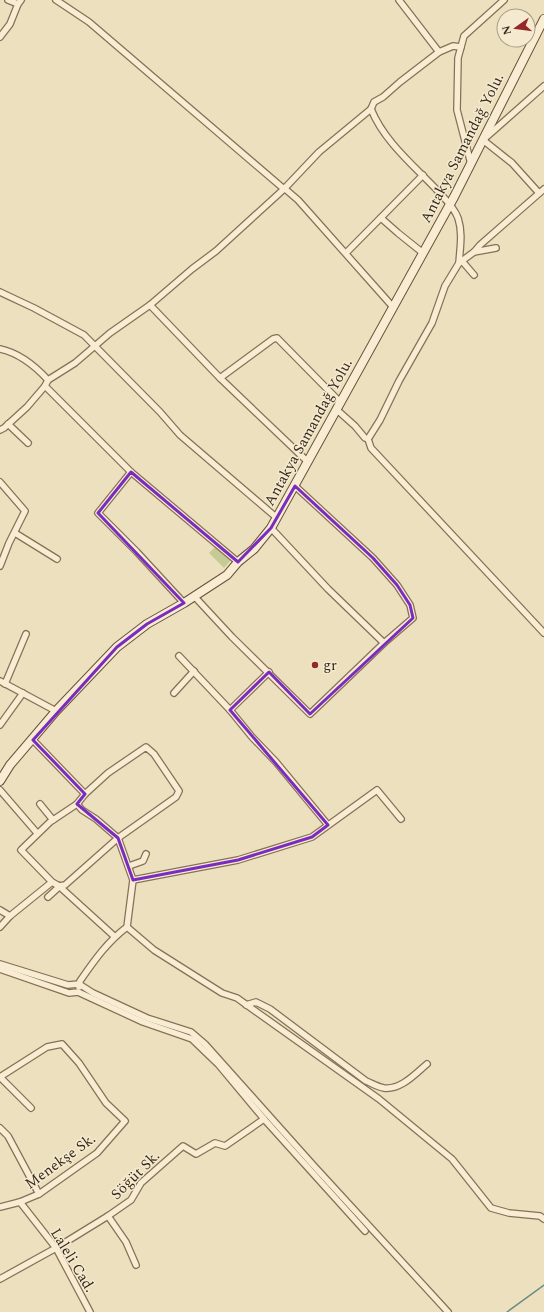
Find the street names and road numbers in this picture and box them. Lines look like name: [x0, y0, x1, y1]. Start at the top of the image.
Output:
street label: Antakya Samandağ Yolu.: [415, 69, 510, 227]
street label: Antakya Samandağ Yolu.: [258, 354, 359, 510]
street label: Menekşe Sk.: [20, 1128, 101, 1195]
street label: Söğüt Sk.: [105, 1145, 165, 1205]
street label: Laleli Cad.: [44, 1224, 101, 1297]

